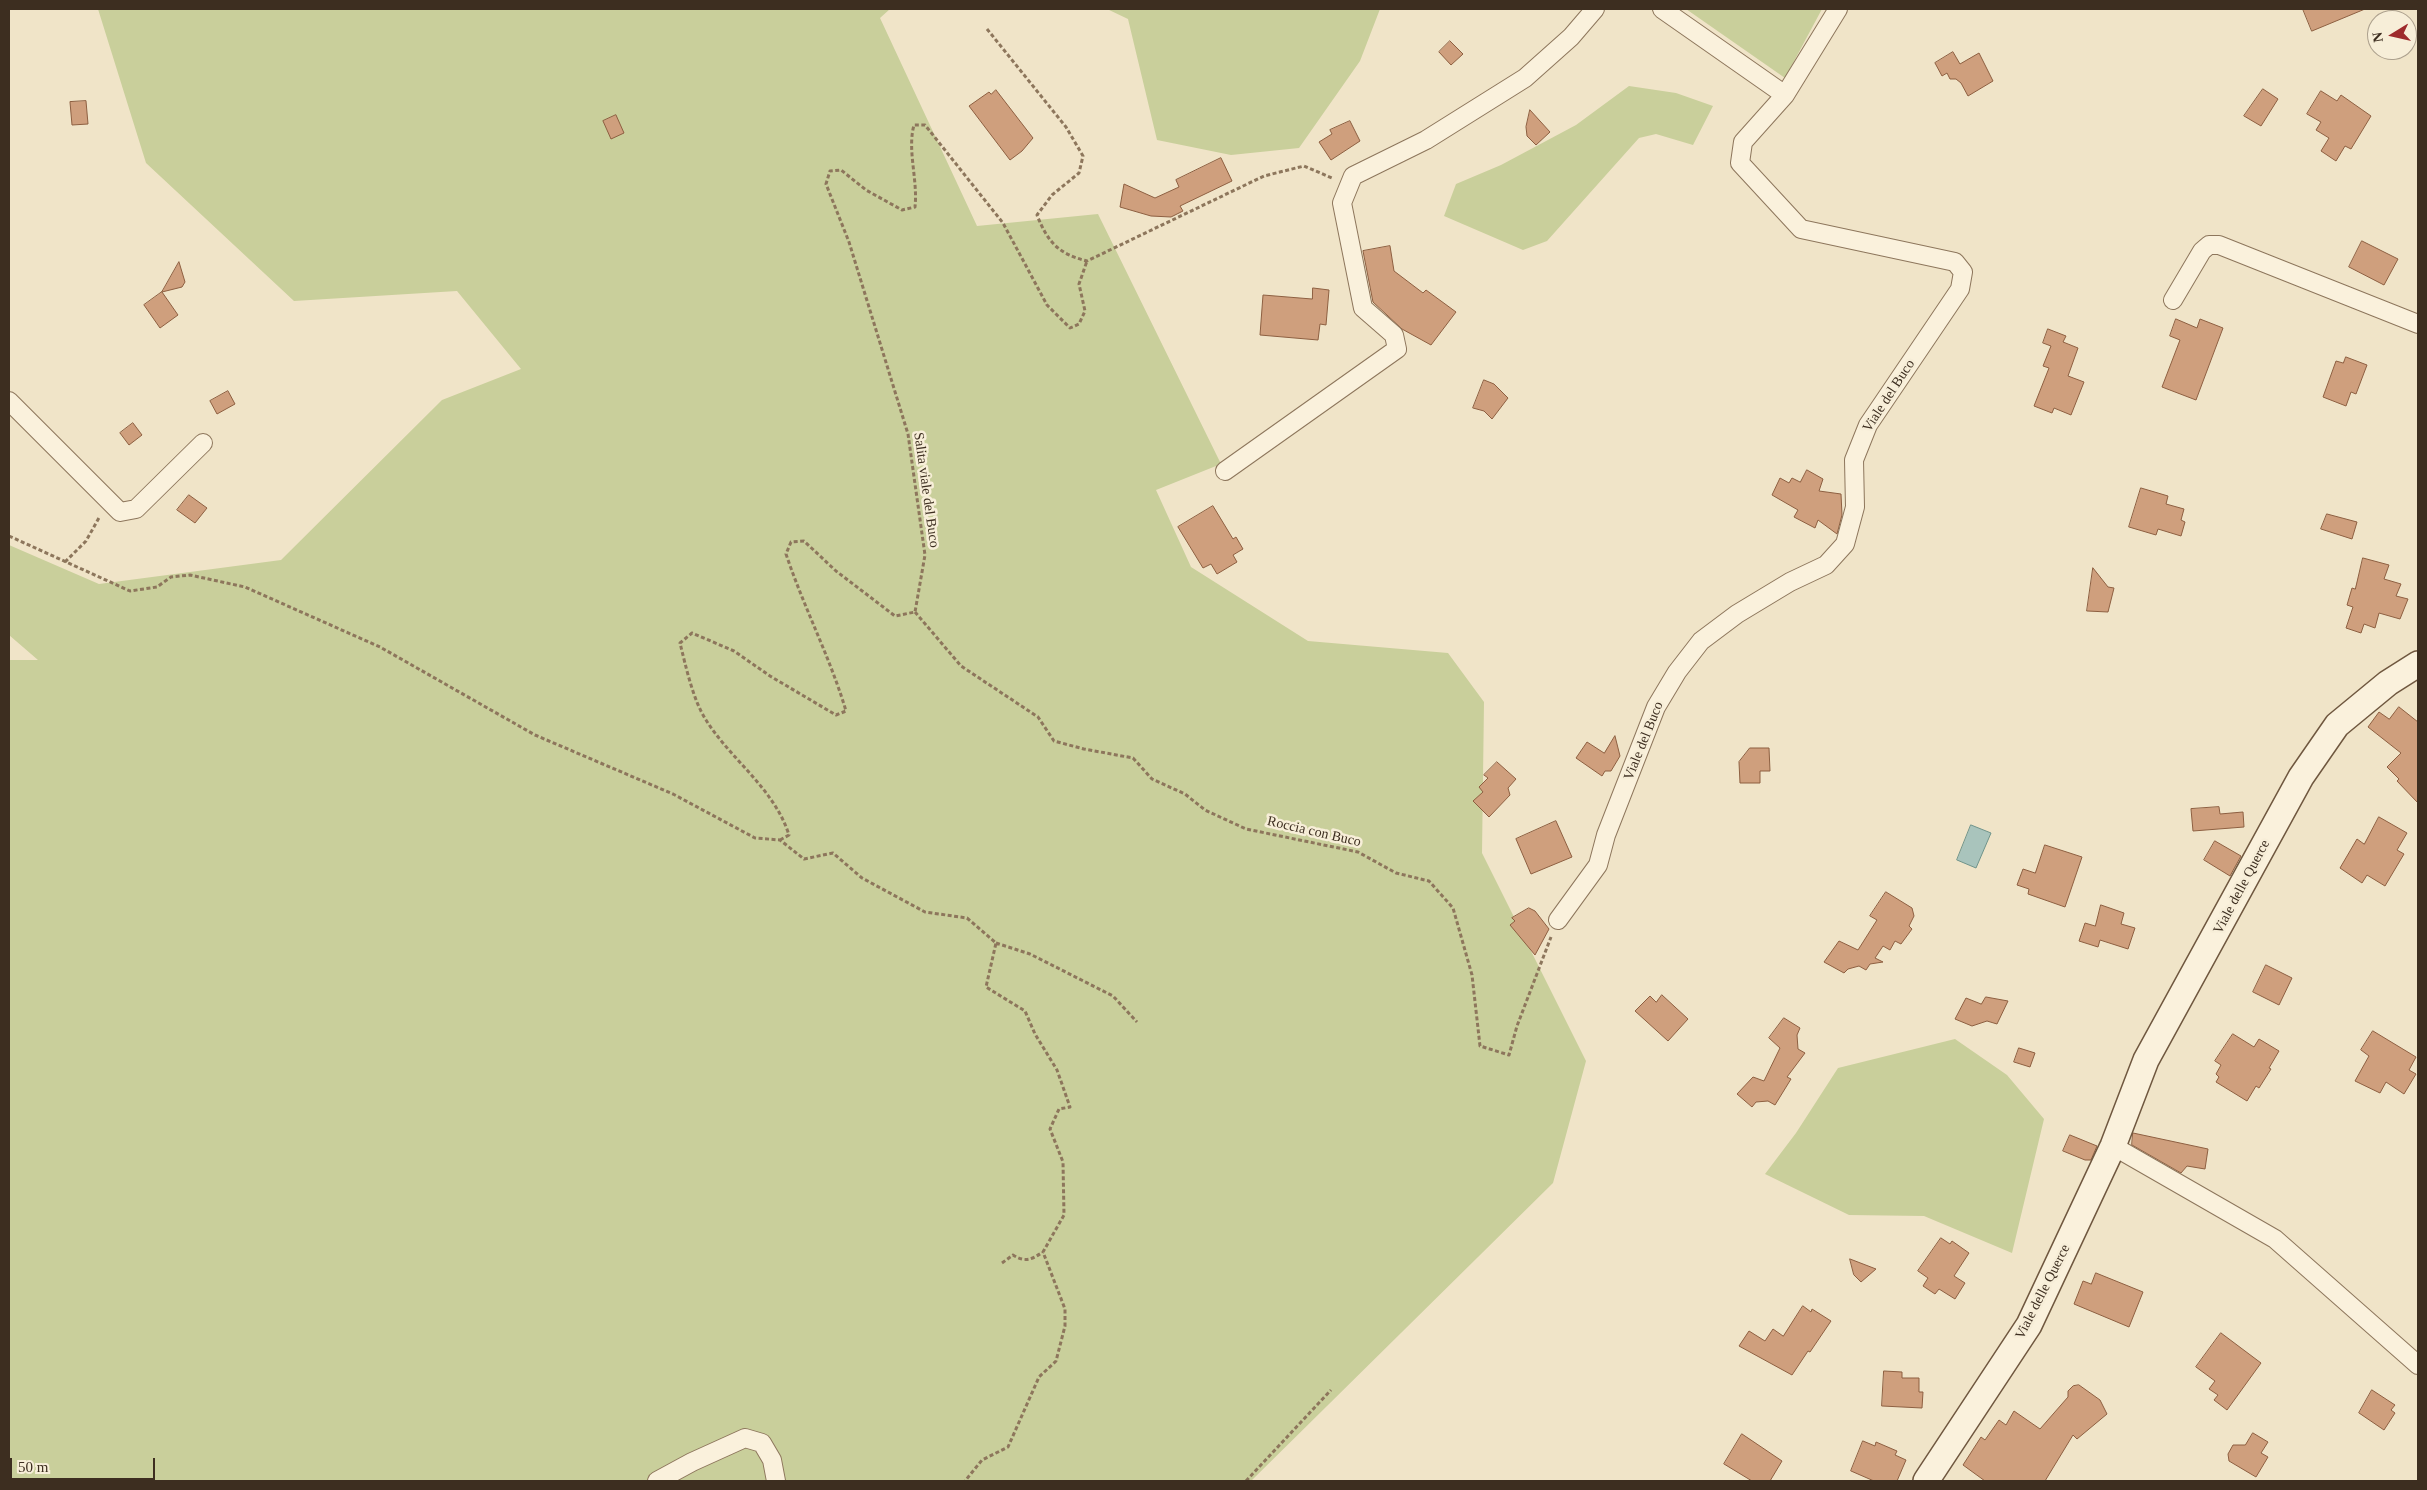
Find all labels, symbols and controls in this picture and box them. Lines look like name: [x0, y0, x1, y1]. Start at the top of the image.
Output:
north arrow: [2367, 10, 2417, 60]
text: N: [2369, 31, 2386, 43]
street label: Viale del Buco: [1859, 357, 1919, 435]
street label: Salita viale del Buco: [910, 431, 942, 549]
street label: Viale del Buco: [1621, 699, 1667, 783]
street label: Roccia con Buco: [1266, 813, 1362, 851]
street label: Viale delle Querce: [2210, 837, 2274, 937]
street label: Viale delle Querce: [2012, 1242, 2074, 1342]
scale bar: [12, 1448, 158, 1480]
text: 50 m: [18, 1459, 48, 1475]

